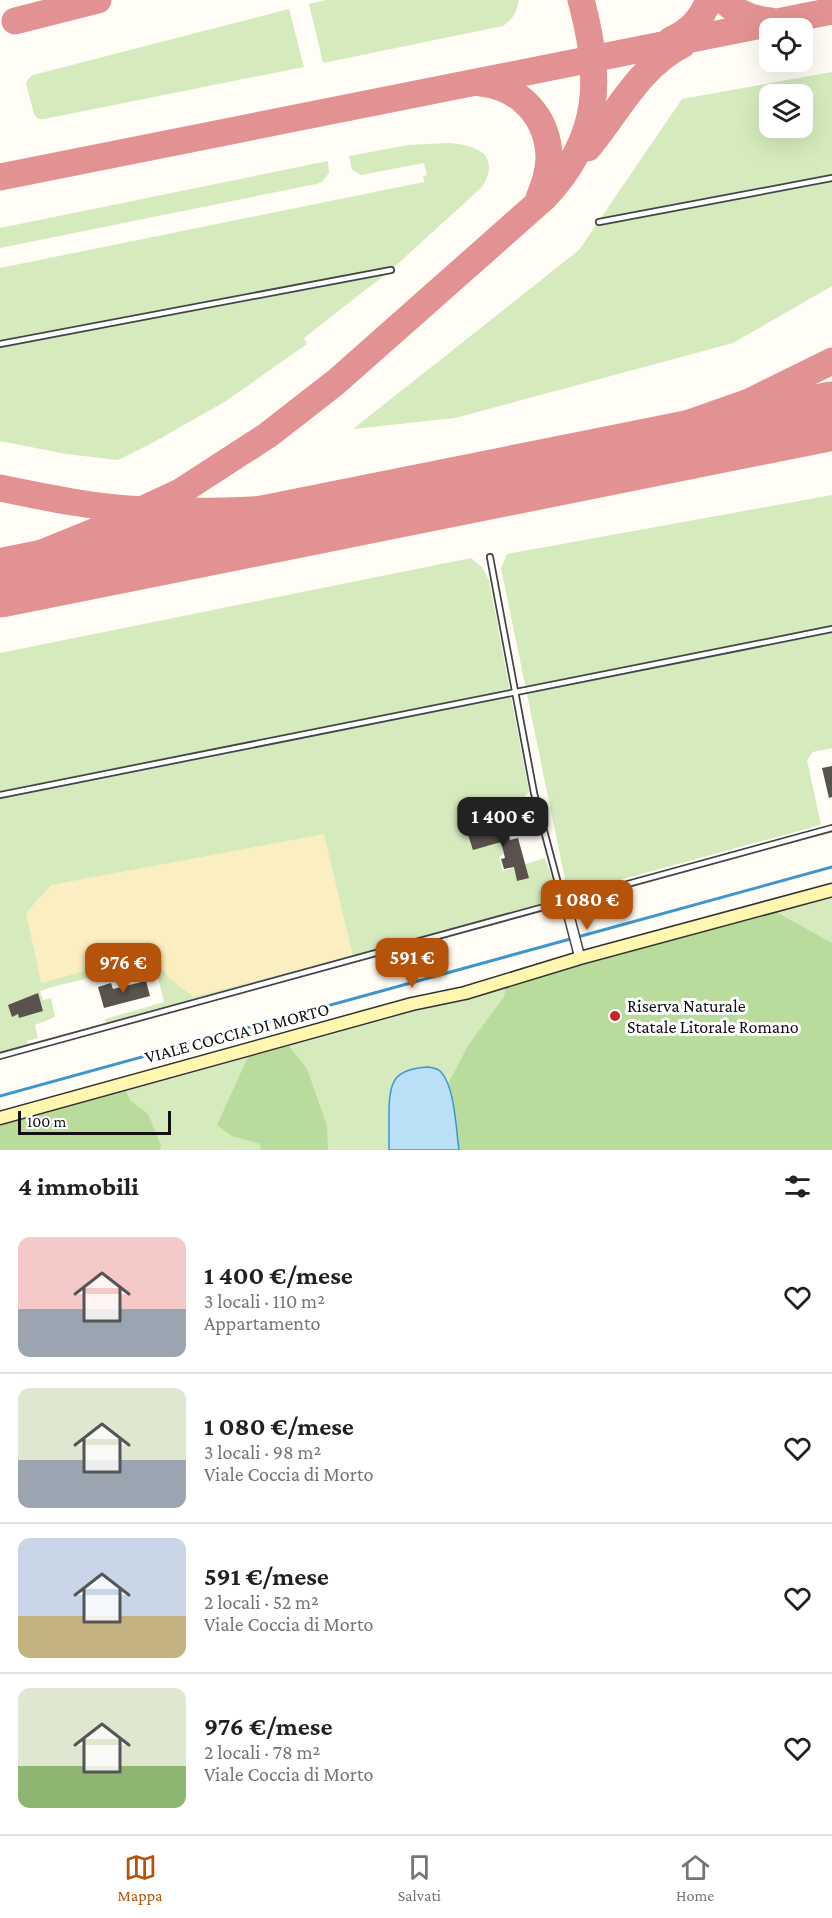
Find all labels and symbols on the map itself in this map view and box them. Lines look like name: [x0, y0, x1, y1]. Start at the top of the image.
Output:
pin: 1 400 €: [448, 797, 558, 848]
pin: 1 080 €: [532, 880, 642, 931]
pin: 591 €: [370, 938, 454, 989]
pin: 976 €: [81, 943, 165, 994]
place label: Riserva Naturale Statale Litorale Romano: [627, 996, 799, 1037]
street label: VIALE COCCIA DI MORTO: [143, 999, 331, 1067]
marker: Riserva Naturale Statale Litorale Romano: [608, 1009, 622, 1023]
scale bar: [18, 1108, 171, 1136]

